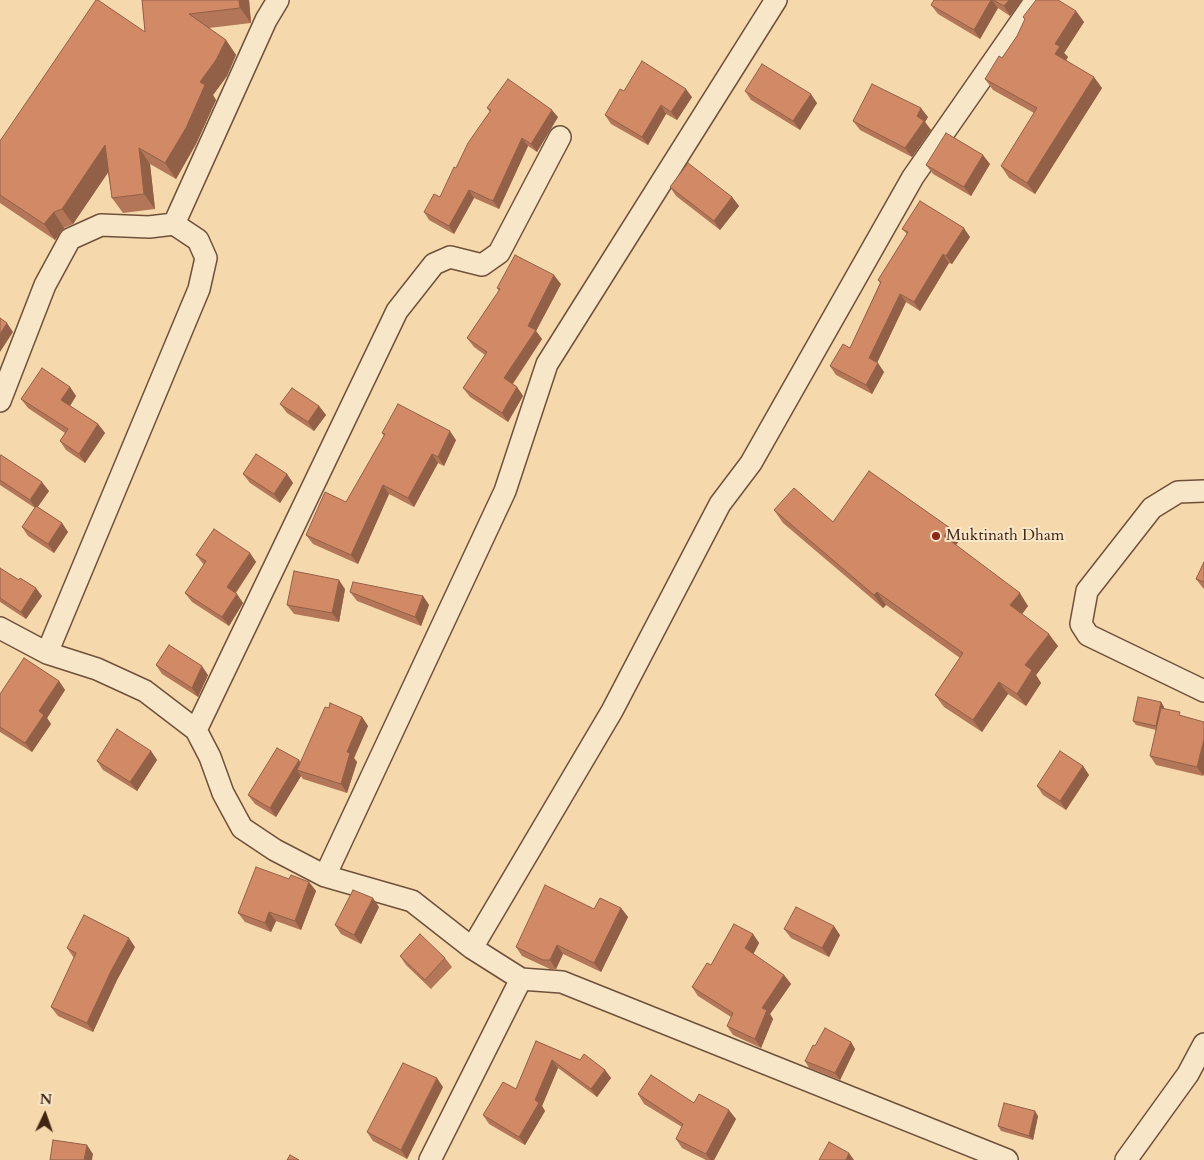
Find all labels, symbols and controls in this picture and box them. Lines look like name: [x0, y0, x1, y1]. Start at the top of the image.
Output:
place label: Muktinath Dham: [946, 526, 1064, 546]
marker: Muktinath Dham: [930, 530, 942, 542]
north arrow: [20, 1090, 70, 1140]
text: N: [39, 1090, 52, 1109]

